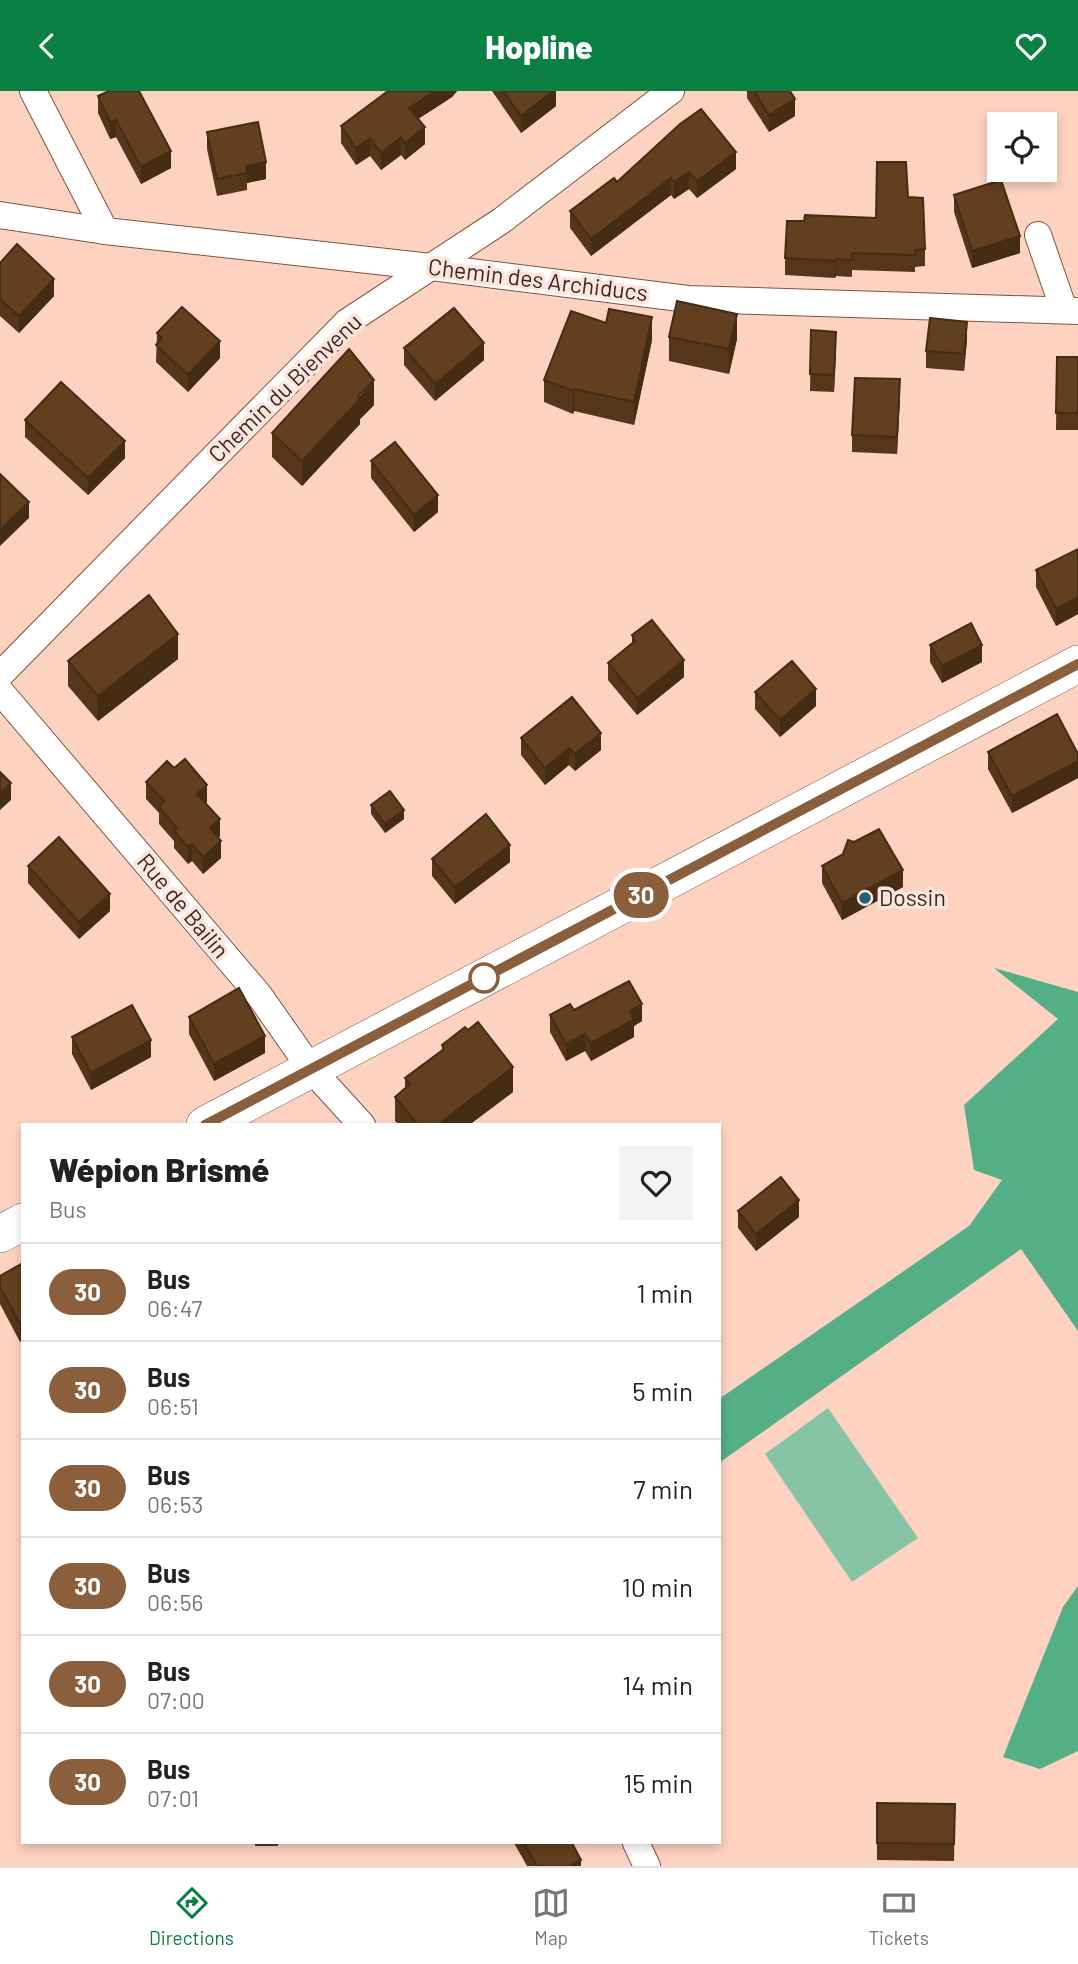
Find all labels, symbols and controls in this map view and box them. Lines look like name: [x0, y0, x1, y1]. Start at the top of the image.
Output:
icon: back: [28, 27, 66, 65]
text: Hopline: [485, 27, 593, 65]
icon: heart: [1012, 27, 1050, 65]
map controls: [987, 112, 1057, 182]
button: locate: [987, 112, 1057, 182]
street label: Chemin des Archiducs: [427, 252, 649, 306]
street label: Chemin du Bienvenu: [202, 307, 367, 468]
street label: Rue de Bailin: [132, 847, 236, 963]
line badge: 30: [610, 872, 672, 918]
text: 30: [628, 880, 654, 909]
place label: Dossin: [879, 883, 946, 911]
marker: Dossin: [857, 890, 873, 906]
unlabelled marker: [469, 963, 499, 993]
button: heart: [619, 1146, 693, 1220]
text: Wépion Brismé: [49, 1149, 269, 1189]
text: Bus: [49, 1195, 87, 1223]
text: Bus: [147, 1263, 190, 1294]
text: 30: [74, 1277, 101, 1306]
text: 1 min: [637, 1277, 693, 1308]
text: 06:47: [147, 1294, 203, 1322]
text: Bus: [147, 1361, 190, 1392]
text: 30: [74, 1375, 101, 1404]
text: 5 min: [632, 1375, 693, 1406]
text: 06:51: [147, 1392, 199, 1420]
text: Bus: [147, 1459, 190, 1490]
text: 30: [74, 1473, 101, 1502]
text: 7 min: [633, 1473, 693, 1504]
text: 06:53: [147, 1490, 203, 1518]
text: Bus: [147, 1557, 190, 1588]
text: 30: [74, 1571, 101, 1600]
text: 10 min: [622, 1571, 693, 1602]
text: 06:56: [147, 1588, 203, 1616]
text: Bus: [147, 1655, 190, 1686]
text: 30: [74, 1669, 101, 1698]
text: 14 min: [622, 1669, 693, 1700]
text: 07:00: [147, 1686, 205, 1714]
text: Bus: [147, 1753, 190, 1784]
text: 30: [74, 1767, 101, 1796]
text: 15 min: [623, 1767, 693, 1798]
text: 07:01: [147, 1784, 199, 1812]
tab: Directions: [149, 1884, 234, 1949]
tab: Map: [532, 1884, 570, 1949]
tab: Tickets: [868, 1884, 929, 1949]

